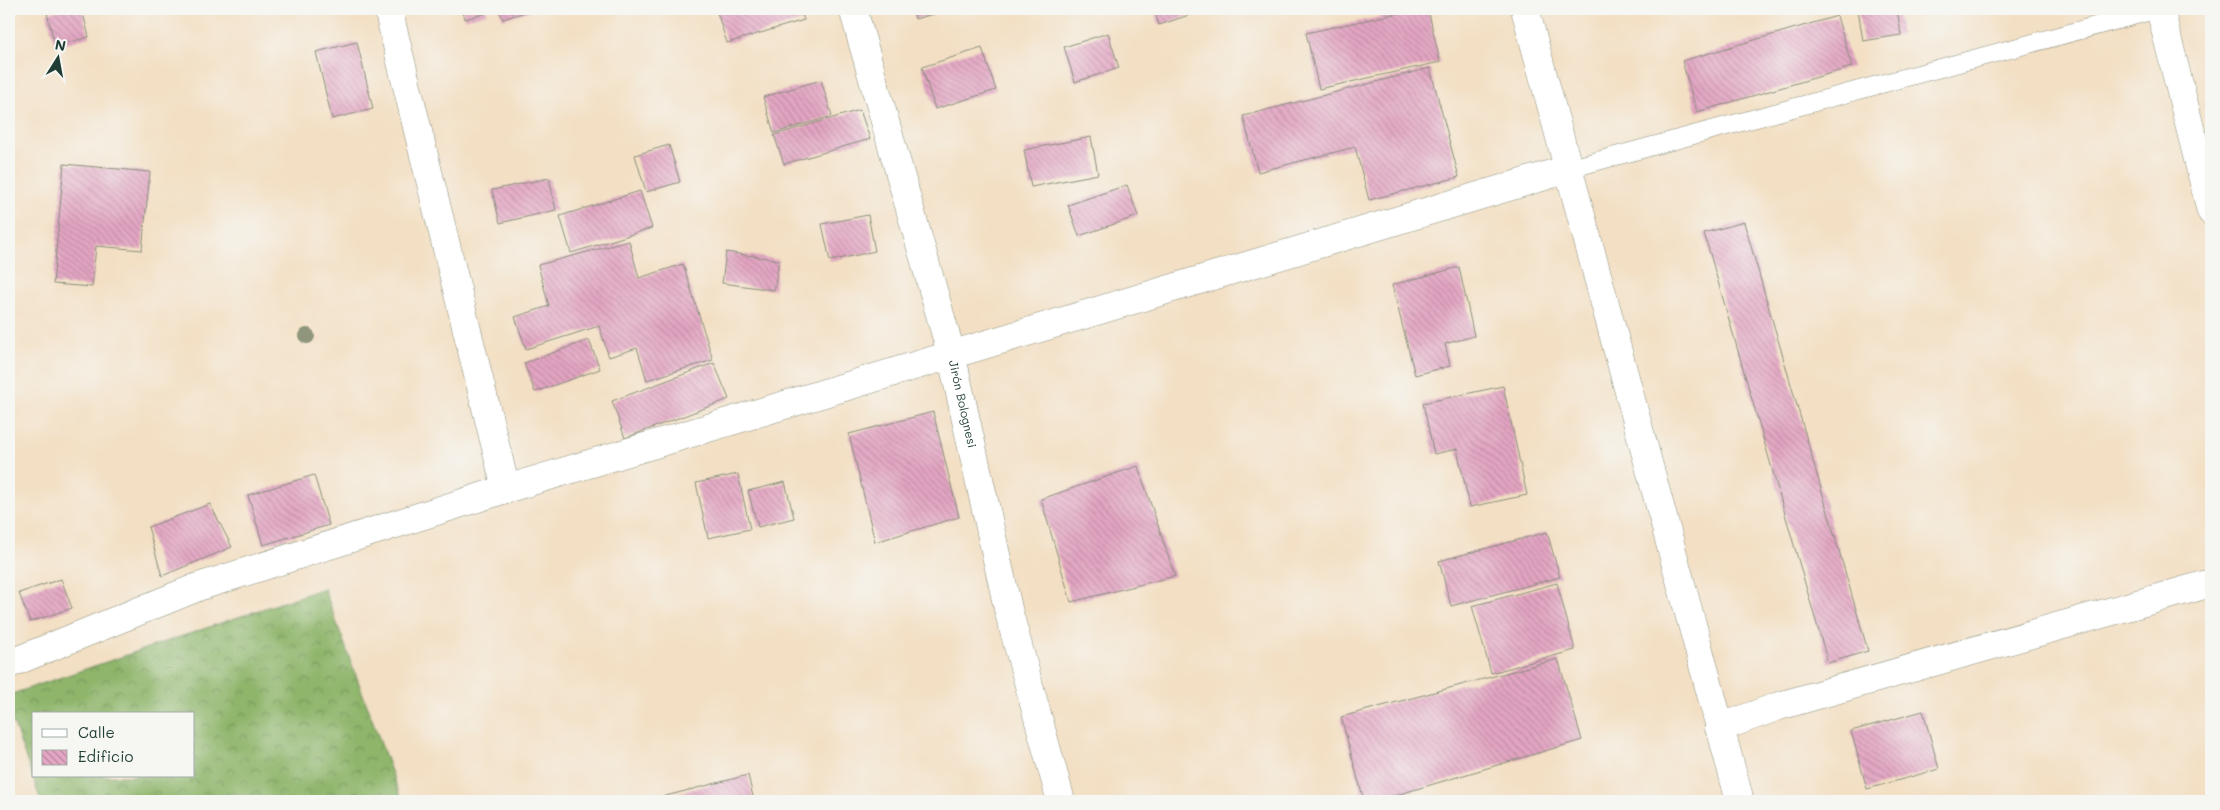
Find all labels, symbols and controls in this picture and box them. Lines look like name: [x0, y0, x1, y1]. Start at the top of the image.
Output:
north arrow: [32, 32, 82, 82]
text: N: [54, 34, 68, 55]
street label: Jirón Bolognesi: [946, 359, 981, 449]
legend: [32, 712, 195, 778]
text: Calle: [78, 722, 115, 742]
text: Edificio: [78, 746, 134, 766]

